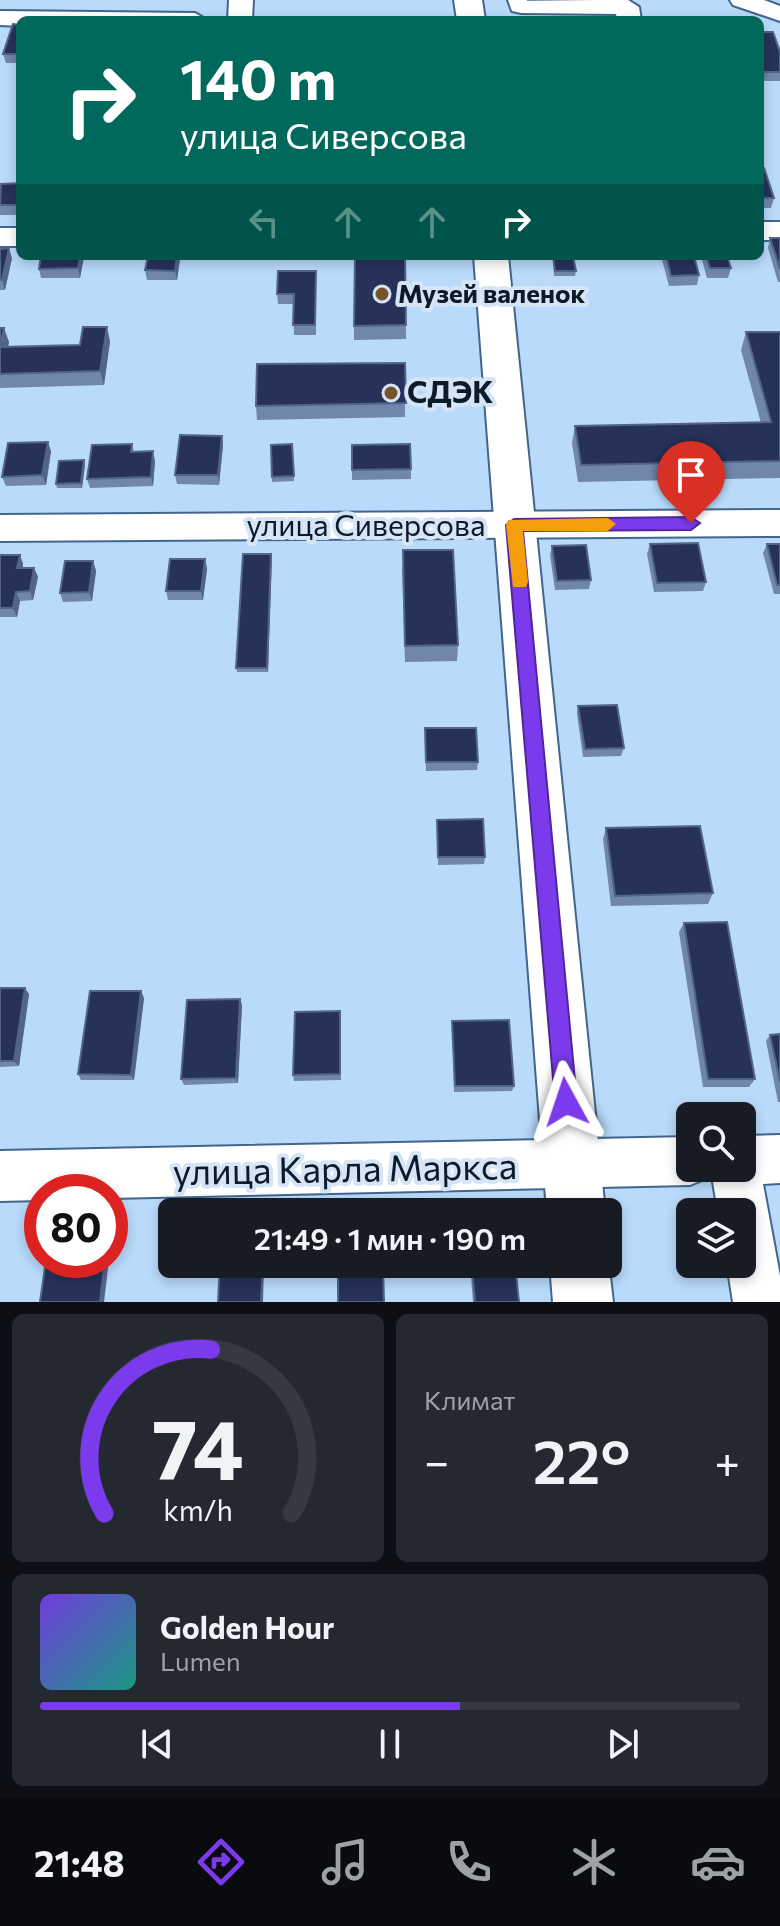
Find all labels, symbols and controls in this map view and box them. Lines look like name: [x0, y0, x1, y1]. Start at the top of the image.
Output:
text: 140 m: [180, 43, 336, 112]
icon: right: [48, 48, 152, 152]
text: улица Сиверсова: [180, 112, 467, 156]
icon: left: [242, 200, 286, 244]
icon: ahead: [326, 200, 370, 244]
icon: ahead: [410, 200, 454, 244]
icon: right: [494, 200, 538, 244]
place label: Музей валенок: [398, 277, 585, 308]
marker: Музей валенок: [373, 285, 391, 303]
place label: СДЭК: [407, 372, 493, 409]
marker: СДЭК: [382, 384, 400, 402]
pin: [657, 441, 725, 523]
icon: arrive: [669, 453, 713, 497]
street label: улица Сиверсова: [246, 505, 486, 542]
position arrow: [524, 1060, 608, 1144]
map controls: [676, 1102, 756, 1278]
button: search: [676, 1102, 756, 1182]
street label: улица Карла Маркса: [172, 1142, 517, 1192]
speed limit sign: 80: [24, 1174, 128, 1278]
button: layers: [676, 1198, 756, 1278]
text: 21:49 · 1 мин · 190 m: [254, 1219, 526, 1256]
text: Климат: [424, 1384, 516, 1415]
text: 74: [152, 1395, 244, 1497]
text: 22°: [533, 1423, 630, 1496]
text: −: [424, 1433, 449, 1487]
text: +: [714, 1433, 740, 1487]
text: km/h: [163, 1492, 233, 1527]
text: Golden Hour: [160, 1608, 334, 1645]
text: Lumen: [160, 1645, 241, 1676]
icon: previous: [135, 1722, 179, 1766]
icon: pause: [368, 1722, 412, 1766]
icon: next: [601, 1722, 645, 1766]
icon: directions: [193, 1834, 249, 1890]
icon: music: [317, 1834, 373, 1890]
icon: phone: [441, 1834, 497, 1890]
icon: climate: [566, 1834, 622, 1890]
icon: car: [690, 1834, 746, 1890]
text: 21:48: [34, 1840, 125, 1884]

